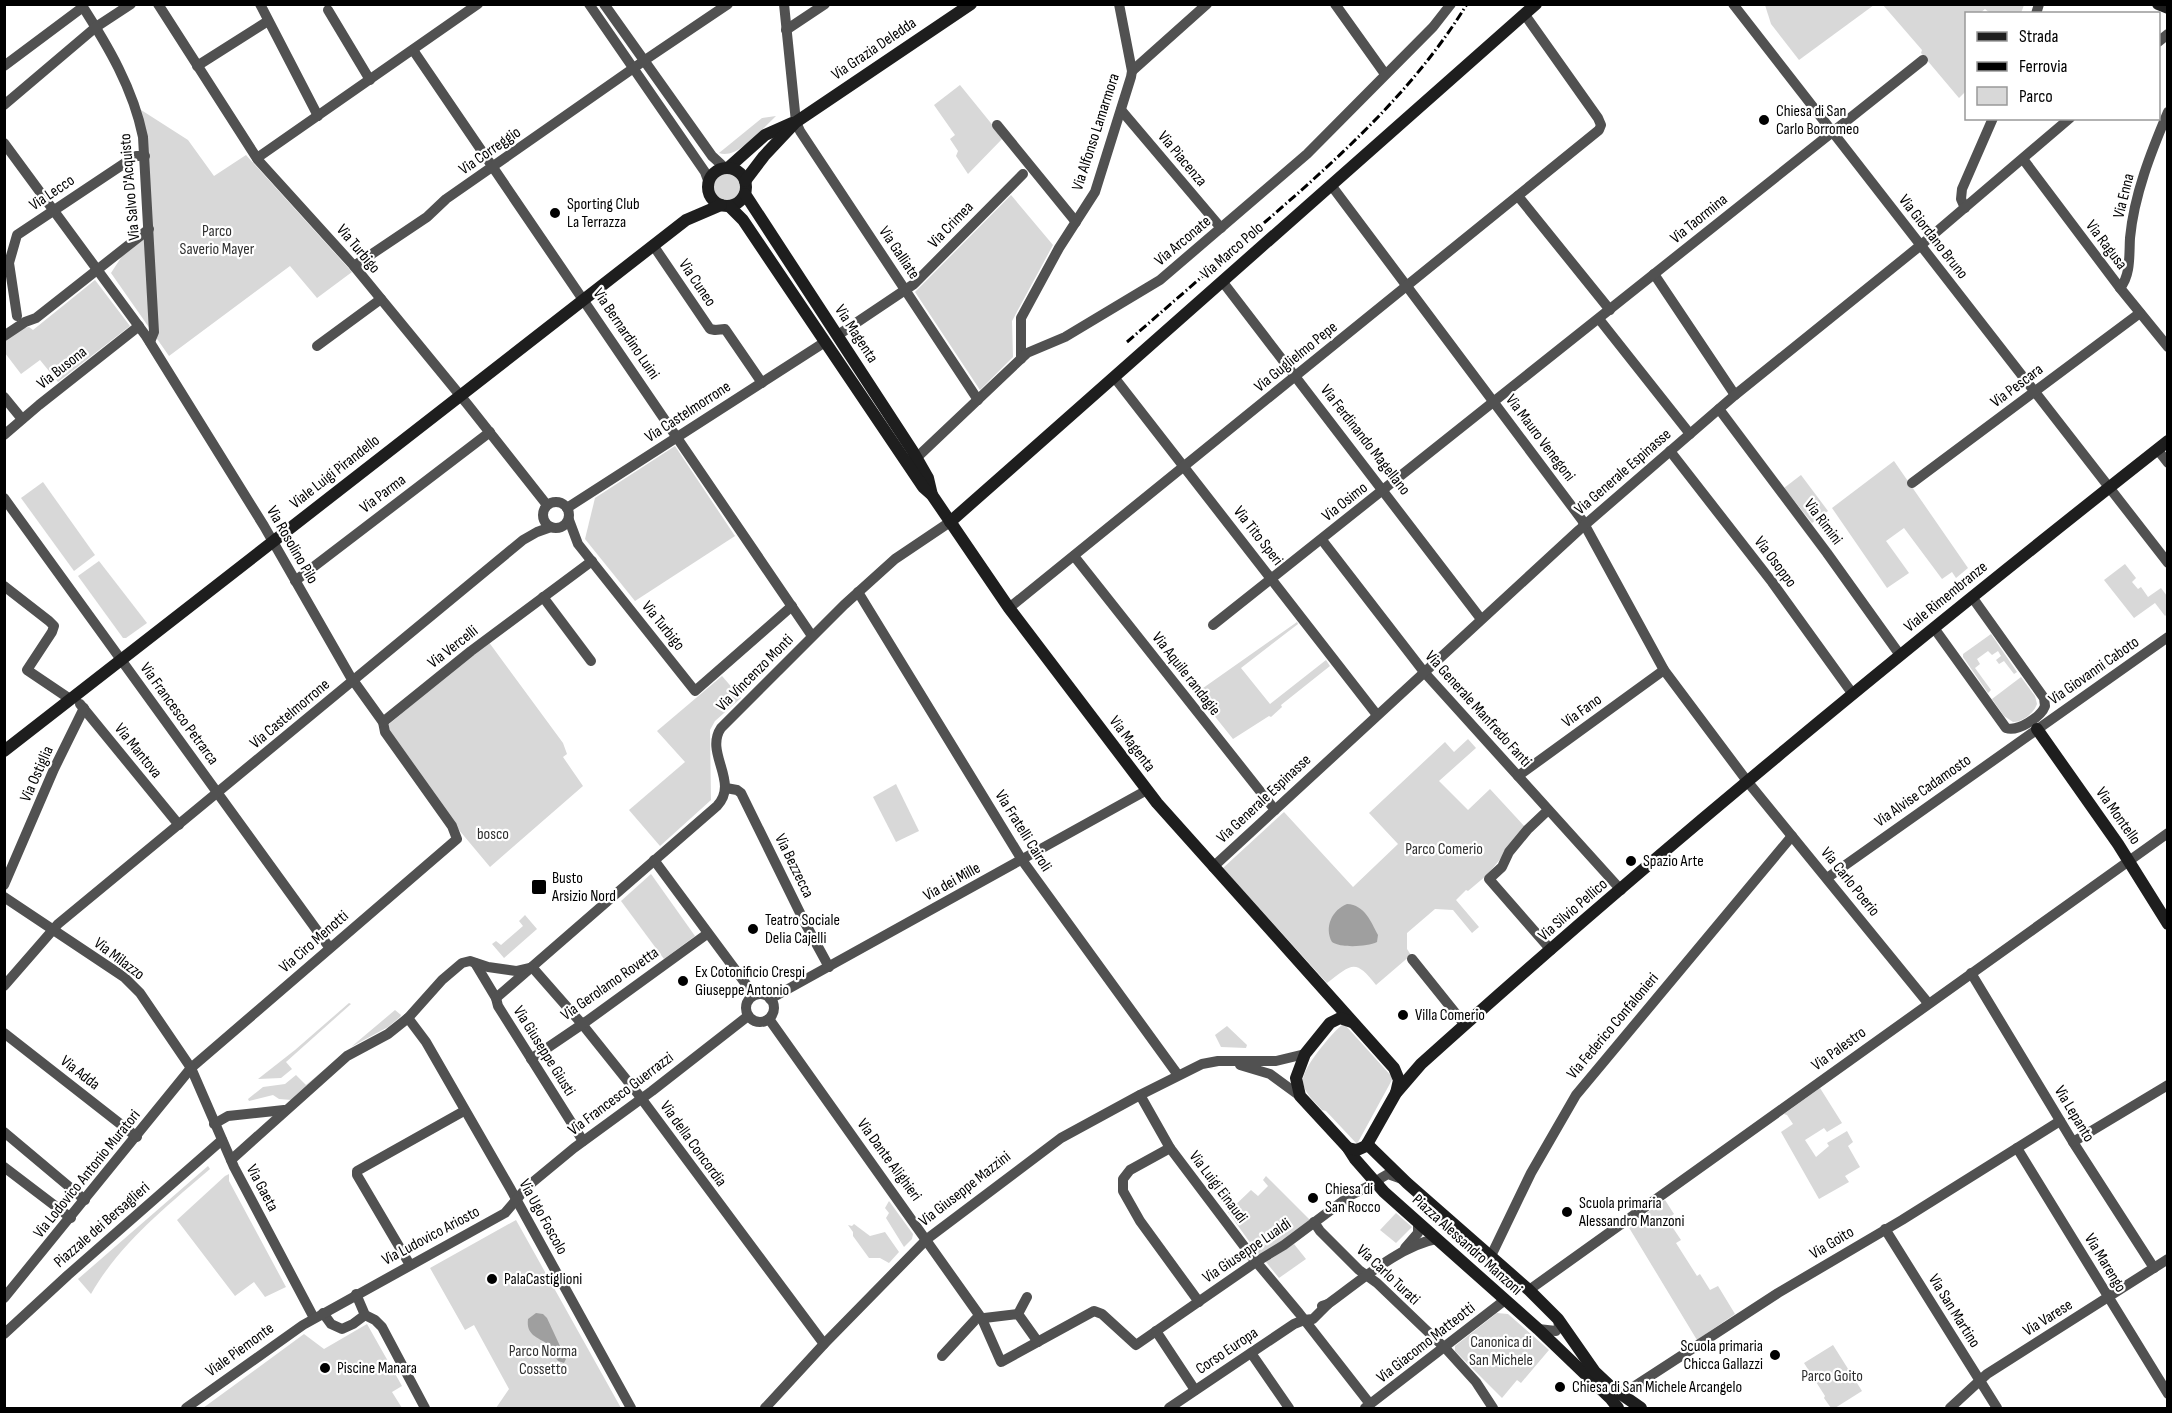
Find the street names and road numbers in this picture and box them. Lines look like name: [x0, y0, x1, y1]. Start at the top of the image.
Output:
street label: Via Grazia Deledda: [828, 14, 920, 84]
street label: Via Alfonso Lamarmora: [1068, 71, 1124, 193]
street label: Via Correggio: [456, 123, 524, 179]
street label: Via Piacenza: [1153, 128, 1211, 190]
street label: Via Salvo D'Acquisto: [116, 133, 144, 241]
street label: Via Lecco: [26, 171, 78, 215]
street label: Via Enna: [2109, 172, 2139, 220]
street label: Via Taormina: [1667, 190, 1731, 248]
street label: Via Giordano Bruno: [1894, 191, 1972, 283]
street label: Via Crimea: [924, 198, 978, 252]
street label: Via Arconate: [1151, 212, 1215, 270]
street label: Via Ragusa: [2081, 216, 2131, 274]
street label: Via Marco Polo: [1197, 218, 1267, 284]
street label: Via Turbigo: [332, 221, 384, 277]
street label: Via Galliate: [874, 223, 924, 283]
street label: Via Cuneo: [674, 256, 720, 310]
street label: Via Bernardino Luini: [589, 285, 663, 383]
street label: Via Magenta: [830, 301, 882, 367]
street label: Via Guglielmo Pepe: [1251, 318, 1341, 396]
street label: Via Busona: [33, 343, 91, 393]
street label: Via Pescara: [1987, 360, 2047, 412]
street label: Via Castelmorrone: [642, 377, 734, 447]
street label: Via Ferdinando Magellano: [1316, 381, 1414, 499]
street label: Via Mauro Venegoni: [1501, 391, 1579, 485]
street label: Via Generale Espinasse: [1571, 425, 1675, 519]
street label: Viale Luigi Pirandello: [286, 431, 384, 513]
street label: Via Parma: [356, 471, 410, 517]
street label: Via Osimo: [1319, 478, 1371, 526]
street label: Via Rimini: [1800, 495, 1846, 549]
street label: Via Rosolino Pilo: [262, 503, 322, 587]
street label: Via Tito Speri: [1229, 503, 1287, 569]
street label: Via Osoppo: [1750, 533, 1800, 591]
street label: Viale Rimembranze: [1901, 558, 1991, 636]
street label: Via Turbigo: [637, 597, 689, 655]
street label: Via Vercelli: [424, 622, 482, 672]
street label: Via Aquile randagie: [1148, 629, 1224, 719]
street label: Via Vincenzo Monti: [713, 630, 798, 715]
street label: Via Giovanni Caboto: [2045, 633, 2143, 709]
street label: Via Generale Manfredo Fanti: [1421, 647, 1535, 771]
street label: Via Francesco Petrarca: [136, 659, 222, 769]
street label: Via Castelmorrone: [246, 675, 334, 753]
street label: Via Fano: [1558, 690, 1606, 732]
street label: Via Magenta: [1105, 712, 1159, 776]
street label: Via Mantova: [110, 720, 166, 782]
street label: Via Ostiglia: [16, 743, 58, 805]
street label: Via Generale Espinasse: [1213, 751, 1315, 847]
street label: Via Alvise Cadamosto: [1871, 751, 1975, 831]
street label: Via Montello: [2091, 784, 2145, 848]
street label: Via Fratelli Cairoli: [990, 787, 1056, 875]
street label: Via Bezzecca: [770, 831, 818, 901]
street label: Via Carlo Poerio: [1816, 844, 1884, 920]
street label: Via dei Mille: [920, 859, 984, 905]
street label: Via Silvio Pellico: [1535, 875, 1611, 945]
street label: Via Ciro Menotti: [276, 907, 352, 977]
street label: Via Milazzo: [90, 934, 148, 984]
street label: Via Gerolamo Rovetta: [557, 943, 663, 1025]
street label: Via Federico Confalonieri: [1563, 969, 1663, 1083]
street label: Via Giuseppe Giusti: [509, 1003, 579, 1099]
street label: Via Palestro: [1808, 1023, 1870, 1075]
street label: Via Francesco Guerrazzi: [565, 1048, 677, 1140]
street label: Via Adda: [56, 1052, 104, 1094]
street label: Via Lepanto: [2050, 1082, 2098, 1146]
street label: Via della Concordia: [656, 1098, 730, 1190]
street label: Via Lodovico Antonio Muratori: [29, 1106, 145, 1242]
street label: Via Dante Alighieri: [853, 1115, 925, 1205]
street label: Via Giuseppe Mazzini: [915, 1147, 1015, 1231]
street label: Via Luigi Einaudi: [1185, 1147, 1251, 1227]
street label: Via Gaeta: [242, 1161, 282, 1215]
street label: Via Ugo Foscolo: [515, 1176, 571, 1258]
street label: Piazzale dei Bersaglieri: [50, 1178, 154, 1272]
street label: Piazza Alessandro Manzoni: [1408, 1191, 1526, 1299]
street label: Via Ludovico Ariosto: [379, 1202, 483, 1270]
street label: Via Giuseppe Lualdi: [1199, 1214, 1295, 1287]
street label: Via Goito: [1807, 1223, 1857, 1263]
street label: Via Marengo: [2080, 1230, 2130, 1296]
street label: Via Carlo Turati: [1352, 1241, 1424, 1309]
street label: Via San Martino: [1924, 1271, 1984, 1351]
street label: Via Varese: [2020, 1295, 2076, 1341]
street label: Via Giacomo Matteotti: [1373, 1299, 1479, 1387]
street label: Viale Piemonte: [202, 1319, 278, 1381]
street label: Corso Europa: [1192, 1323, 1262, 1379]

